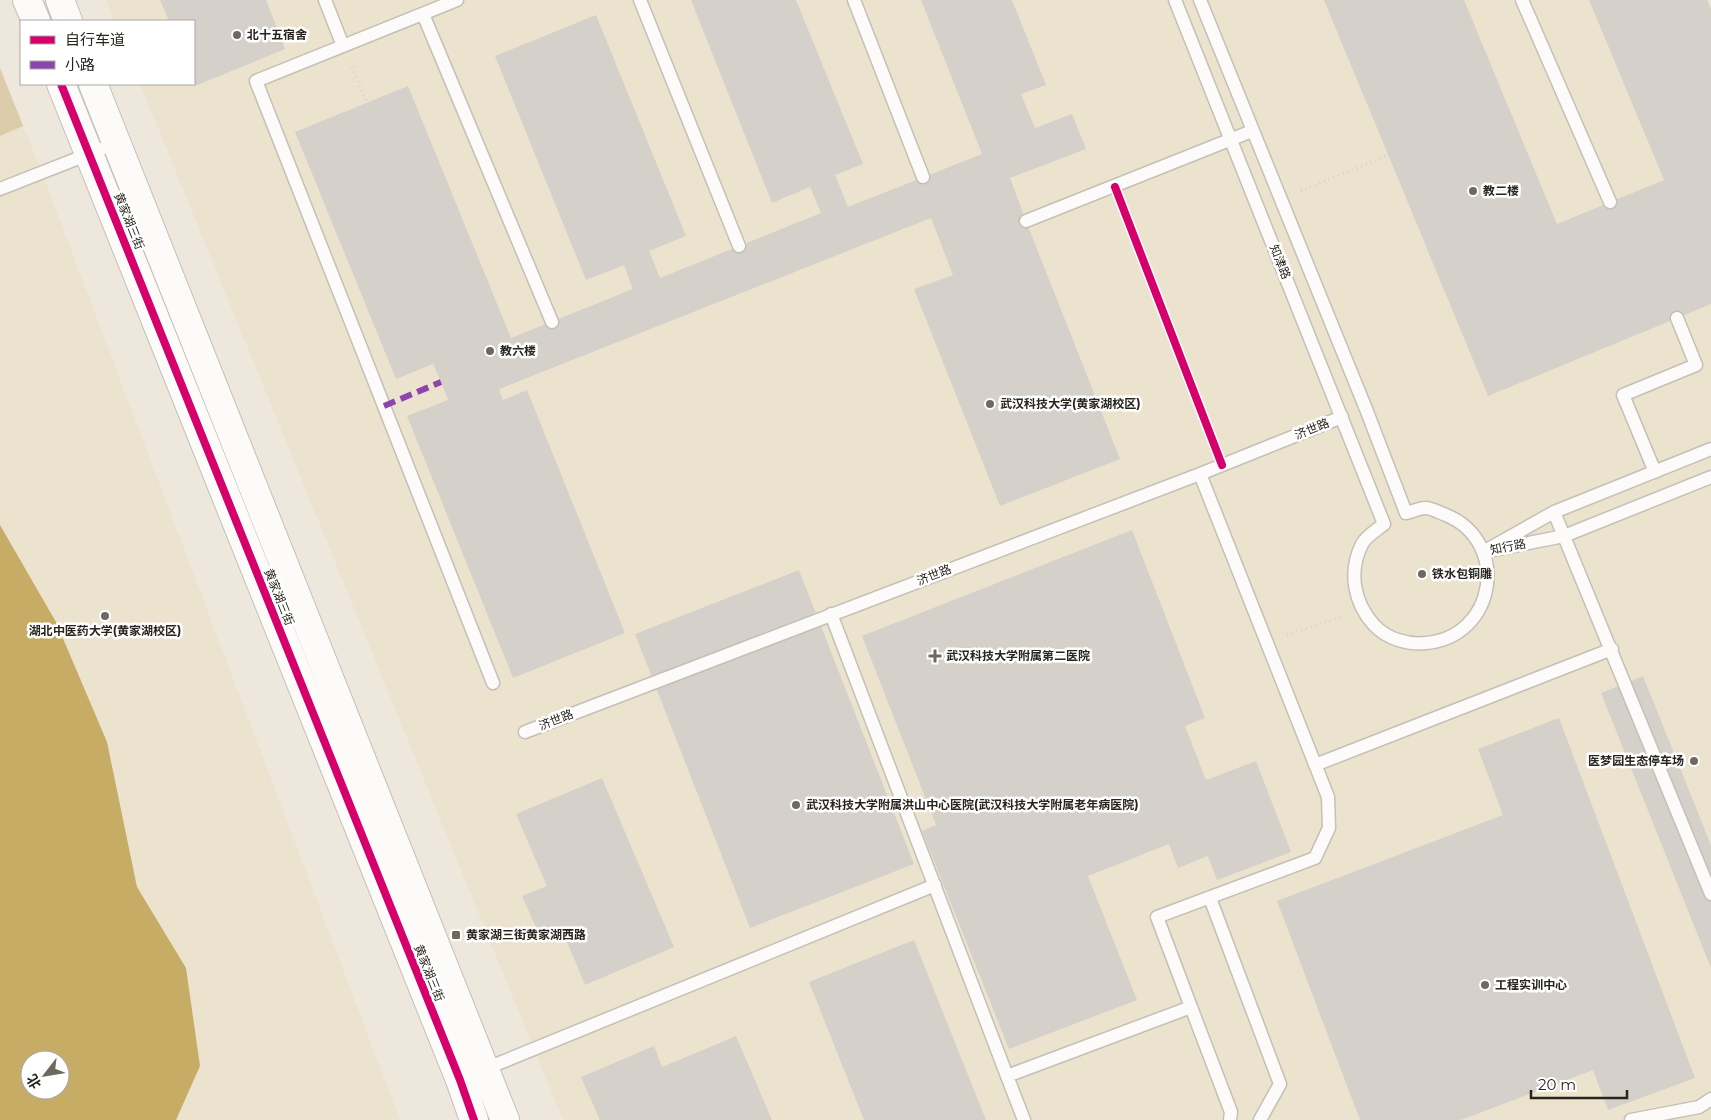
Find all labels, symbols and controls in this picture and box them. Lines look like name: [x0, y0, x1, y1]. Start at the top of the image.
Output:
legend: [20, 20, 195, 85]
place label: 北十五宿舍: [247, 27, 307, 42]
marker: 北十五宿舍: [231, 29, 243, 41]
text: 自行车道: [65, 30, 125, 49]
text: 小路: [65, 55, 95, 74]
place label: 教二楼: [1483, 183, 1519, 198]
marker: 教二楼: [1467, 185, 1479, 197]
street label: 黄家湖三街: [111, 190, 148, 251]
street label: 知津路: [1267, 242, 1294, 281]
place label: 教六楼: [500, 343, 536, 358]
marker: 教六楼: [484, 345, 496, 357]
place label: 武汉科技大学(黄家湖校区): [1000, 396, 1141, 411]
marker: 武汉科技大学(黄家湖校区): [984, 398, 996, 410]
street label: 济世路: [1292, 415, 1331, 442]
street label: 知行路: [1489, 536, 1527, 557]
street label: 济世路: [914, 561, 953, 588]
street label: 黄家湖三街: [261, 566, 298, 627]
place label: 铁水包铜雕: [1432, 566, 1492, 581]
marker: 铁水包铜雕: [1416, 568, 1428, 580]
marker: 湖北中医药大学(黄家湖校区): [99, 610, 111, 622]
place label: 湖北中医药大学(黄家湖校区): [29, 623, 181, 638]
place label: 武汉科技大学附属第二医院: [946, 648, 1090, 663]
marker: 武汉科技大学附属第二医院: [928, 649, 942, 663]
street label: 济世路: [536, 706, 575, 733]
place label: 医梦园生态停车场: [1588, 753, 1684, 768]
marker: 医梦园生态停车场: [1688, 755, 1700, 767]
place label: 武汉科技大学附属洪山中心医院(武汉科技大学附属老年病医院): [806, 797, 1139, 812]
marker: 武汉科技大学附属洪山中心医院(武汉科技大学附属老年病医院): [790, 799, 802, 811]
place label: 黄家湖三街黄家湖西路: [466, 927, 586, 942]
marker: 黄家湖三街黄家湖西路: [450, 929, 462, 941]
street label: 黄家湖三街: [411, 942, 448, 1003]
place label: 工程实训中心: [1495, 977, 1567, 992]
marker: 工程实训中心: [1479, 979, 1491, 991]
north arrow: [20, 1050, 70, 1100]
scale bar: [1531, 1068, 1627, 1100]
text: 北: [23, 1071, 45, 1092]
text: 20 m: [1538, 1075, 1576, 1094]

